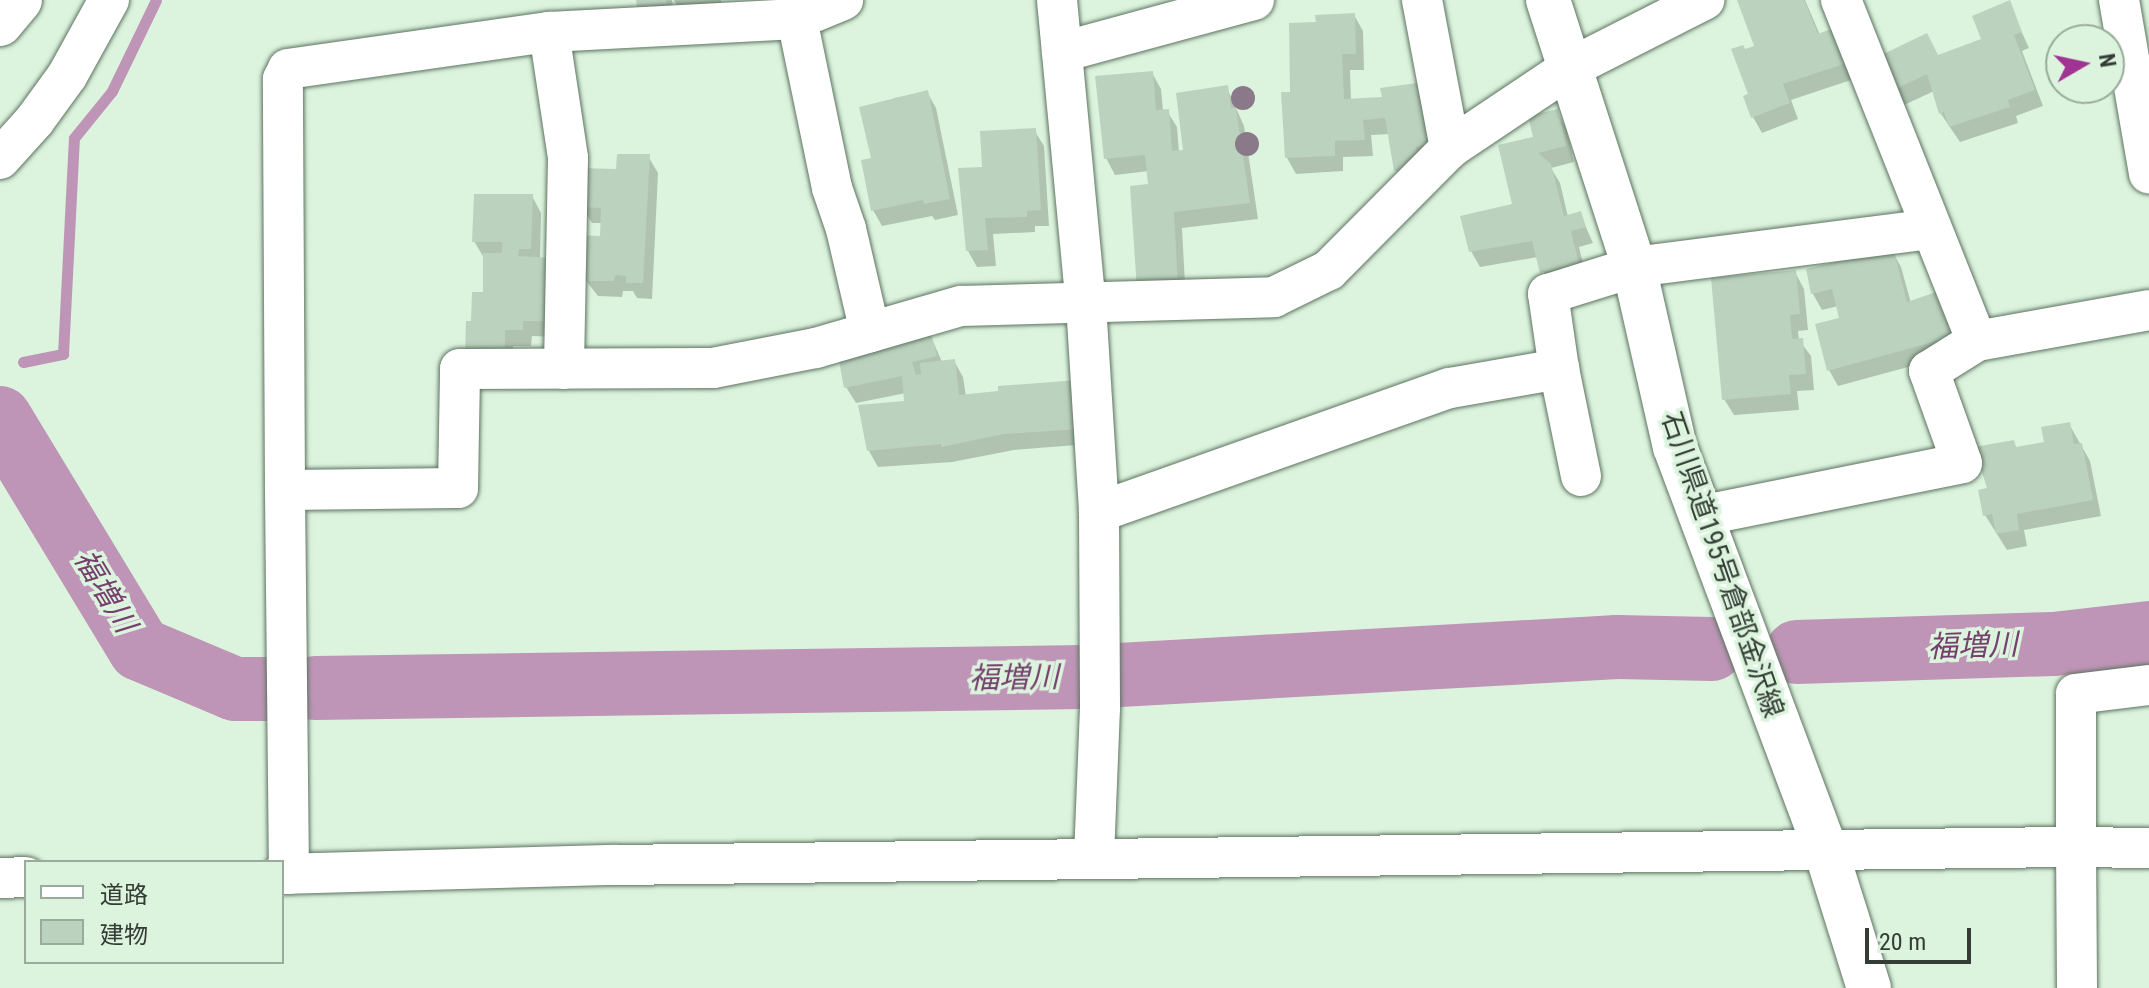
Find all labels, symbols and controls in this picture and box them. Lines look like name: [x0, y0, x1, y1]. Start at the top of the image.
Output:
north arrow: [2045, 24, 2125, 104]
text: N: [2094, 52, 2121, 69]
street label: 石川県道195号倉部金沢線: [1654, 408, 1790, 722]
water label: 福増川: [66, 543, 144, 639]
water label: 福増川: [1927, 626, 2019, 666]
water label: 福増川: [969, 659, 1059, 697]
legend: [24, 860, 284, 964]
text: 道路: [100, 881, 148, 909]
scale bar: [1869, 912, 1975, 962]
text: 建物: [100, 921, 148, 949]
text: 20 m: [1879, 928, 1926, 956]

